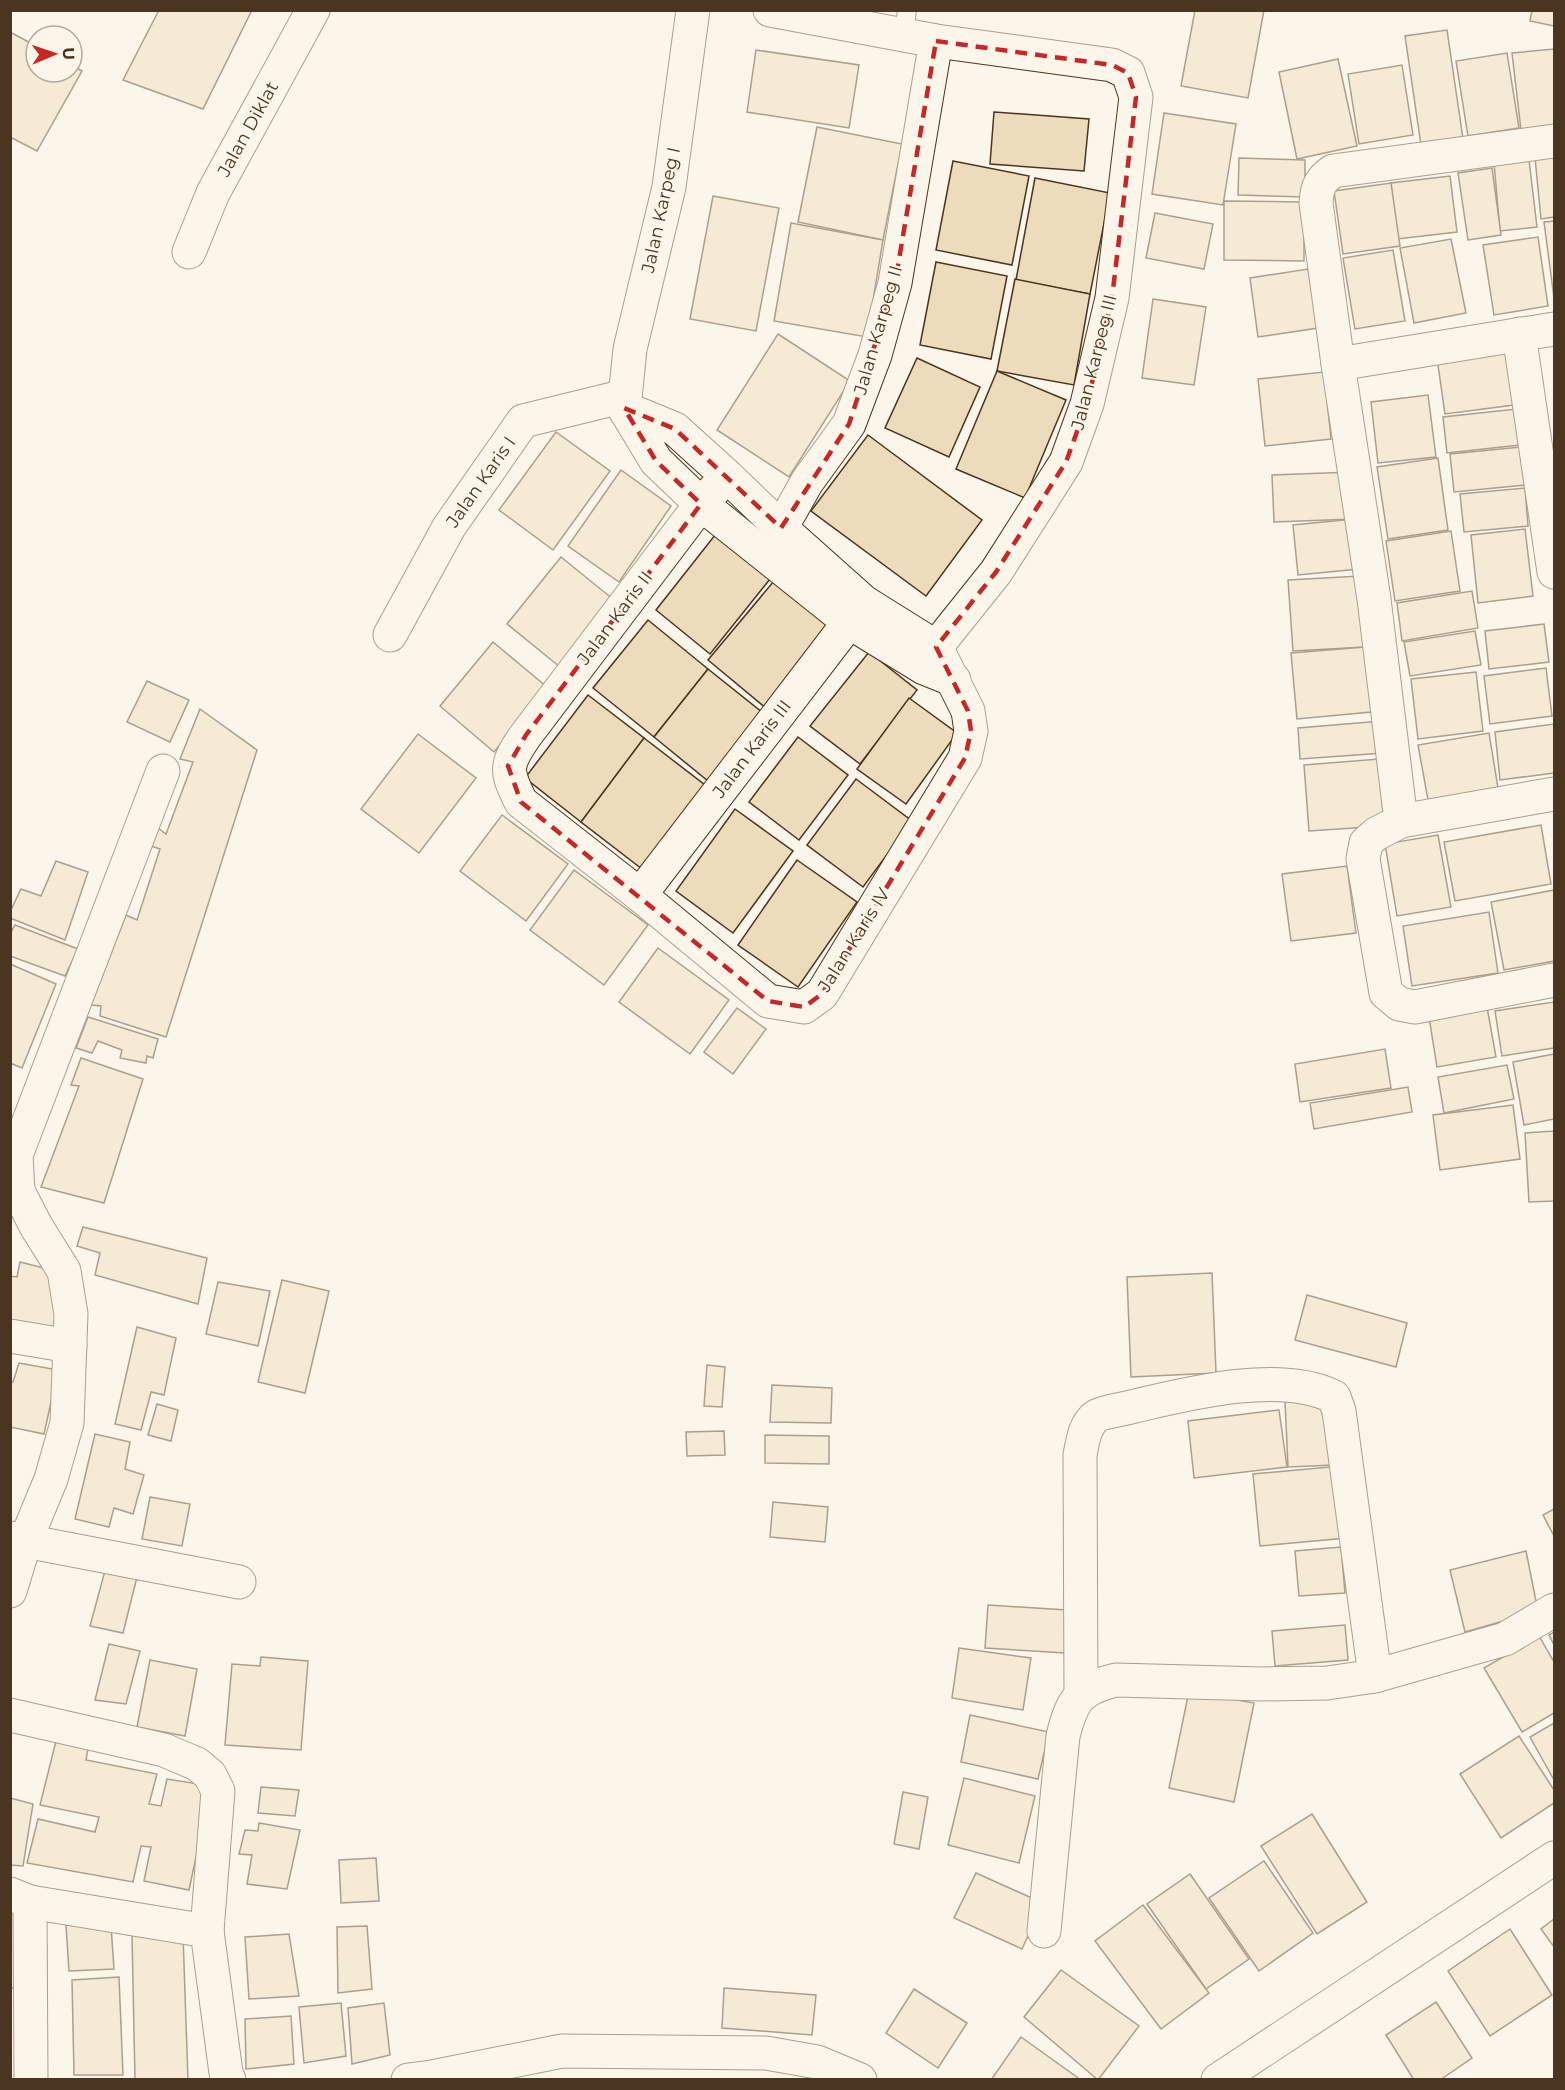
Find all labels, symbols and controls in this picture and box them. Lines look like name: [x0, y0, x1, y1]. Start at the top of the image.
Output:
north arrow: [24, 24, 84, 84]
text: U: [59, 47, 78, 60]
street label: Jalan Diklat: [212, 78, 283, 181]
street label: Jalan Karpeg I: [637, 145, 685, 276]
street label: Jalan Karpeg II: [849, 263, 907, 398]
street label: Jalan Karpeg III: [1066, 292, 1121, 433]
street label: Jalan Karis I: [441, 432, 520, 533]
street label: Jalan Karis II: [572, 567, 657, 670]
street label: Jalan Karis III: [707, 696, 796, 803]
street label: Jalan Karis IV: [813, 884, 895, 997]

